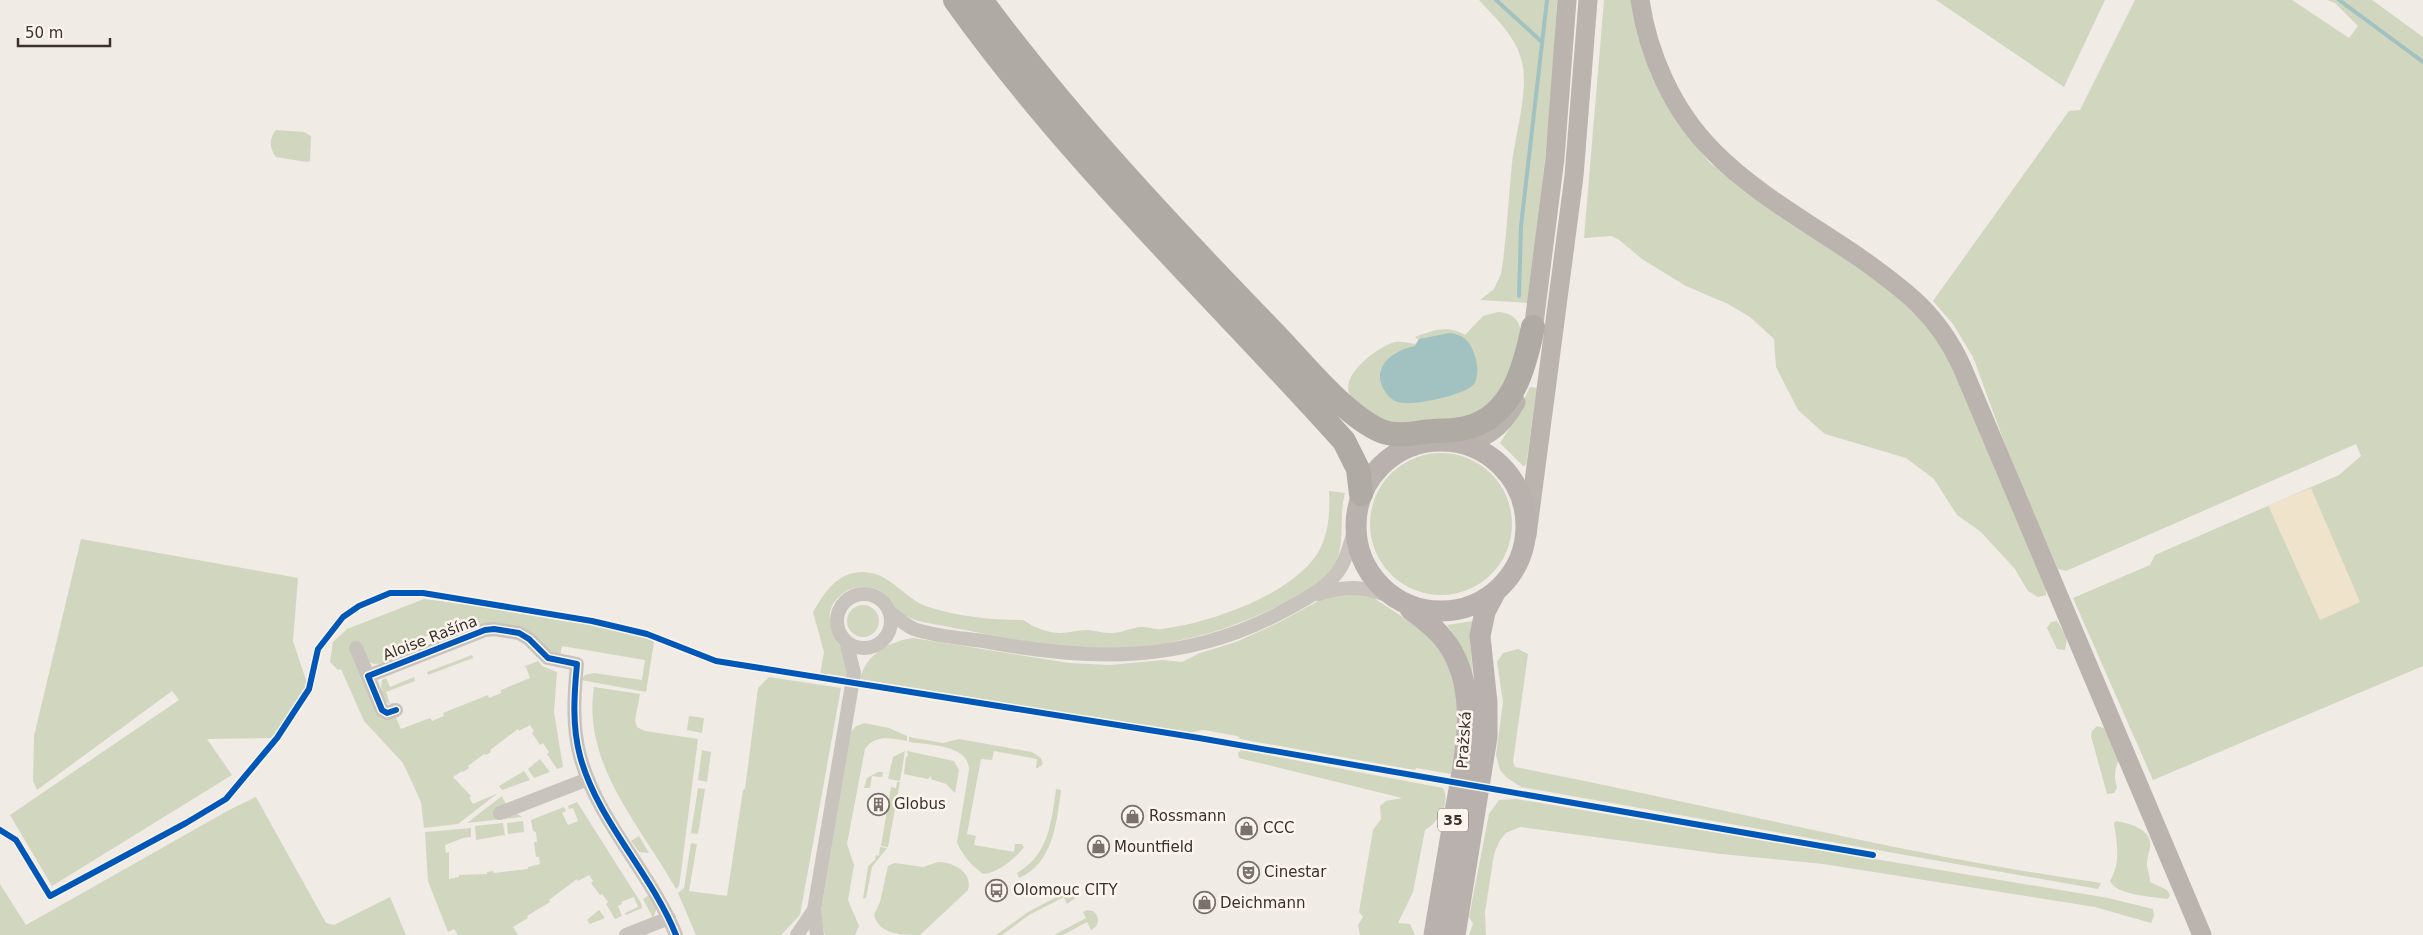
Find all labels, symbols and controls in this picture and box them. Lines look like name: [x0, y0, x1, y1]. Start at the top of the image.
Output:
scale bar: [18, 15, 110, 47]
text: 50 m: [25, 24, 63, 42]
street label: Aloise Rašína: [380, 612, 480, 664]
street label: Pražská: [1453, 711, 1475, 769]
building icon: Globus: [866, 792, 890, 816]
place label: Globus: [894, 795, 946, 813]
shop icon: Rossmann: [1121, 804, 1145, 828]
place label: Rossmann: [1149, 807, 1226, 825]
road number: 35: [1438, 808, 1468, 832]
shop icon: CCC: [1235, 816, 1259, 840]
place label: CCC: [1263, 819, 1294, 837]
shop icon: Mountfield: [1086, 835, 1110, 859]
place label: Mountfield: [1114, 838, 1193, 856]
theatre icon: Cinestar: [1236, 860, 1260, 884]
place label: Cinestar: [1264, 863, 1327, 881]
bus stop icon: Olomouc CITY: [985, 878, 1009, 902]
place label: Olomouc CITY: [1013, 881, 1119, 899]
shop icon: Deichmann: [1192, 891, 1216, 915]
place label: Deichmann: [1220, 894, 1306, 912]

